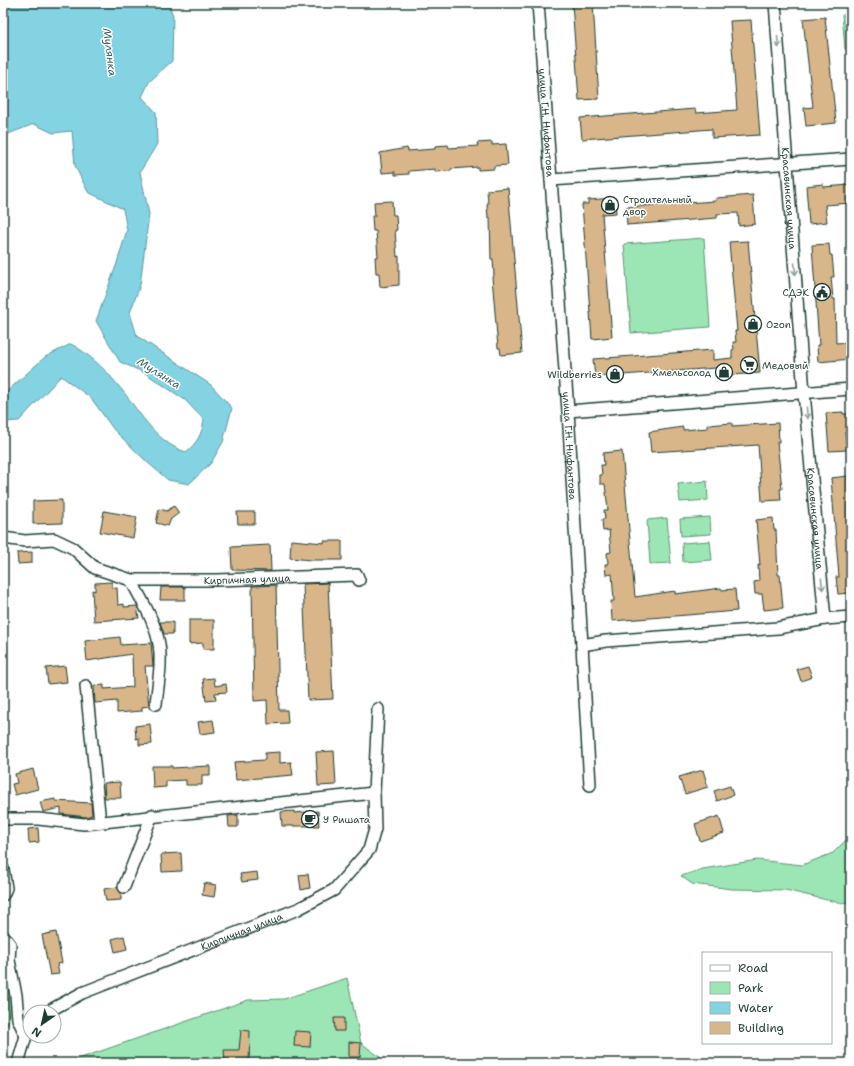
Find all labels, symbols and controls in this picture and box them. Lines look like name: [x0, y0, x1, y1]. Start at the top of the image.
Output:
water label: Мулянка: [99, 27, 120, 77]
one-way arrow: [774, 35, 781, 48]
street label: улица Г.Н. Нифантова: [536, 68, 557, 178]
street label: Красавинская улица: [779, 147, 799, 251]
place label: Строительный двор: [623, 193, 693, 218]
shop icon: Строительный двор: [600, 195, 620, 215]
one-way arrow: [792, 262, 799, 275]
public building icon: СДЭК: [812, 282, 832, 302]
place label: СДЭК: [783, 286, 810, 299]
shop icon: Ozon: [743, 314, 763, 334]
place label: Ozon: [766, 318, 791, 331]
water label: Мулянка: [134, 354, 183, 393]
supermarket icon: Медовый: [739, 355, 759, 375]
place label: Медовый: [762, 359, 809, 372]
shop icon: Хмельсолод: [714, 362, 734, 382]
shop icon: Wildberries: [605, 364, 625, 384]
place label: Хмельсолод: [652, 366, 712, 379]
place label: Wildberries: [547, 368, 602, 381]
street label: улица Г.Н. Нифантова: [560, 391, 579, 501]
one-way arrow: [803, 406, 810, 419]
street label: Красавинская улица: [804, 467, 826, 571]
street label: Кирпичная улица: [204, 571, 291, 587]
one-way arrow: [818, 577, 826, 590]
cafe icon: У Ришата: [300, 809, 320, 829]
place label: У Ришата: [323, 813, 371, 826]
street label: Кирпичная улица: [199, 909, 285, 953]
legend: [702, 952, 832, 1044]
text: Road: [738, 960, 769, 976]
text: Park: [738, 980, 764, 996]
text: Water: [738, 1000, 774, 1016]
north arrow: [22, 1004, 62, 1044]
text: Building: [738, 1020, 784, 1036]
text: N: [29, 1023, 44, 1041]

